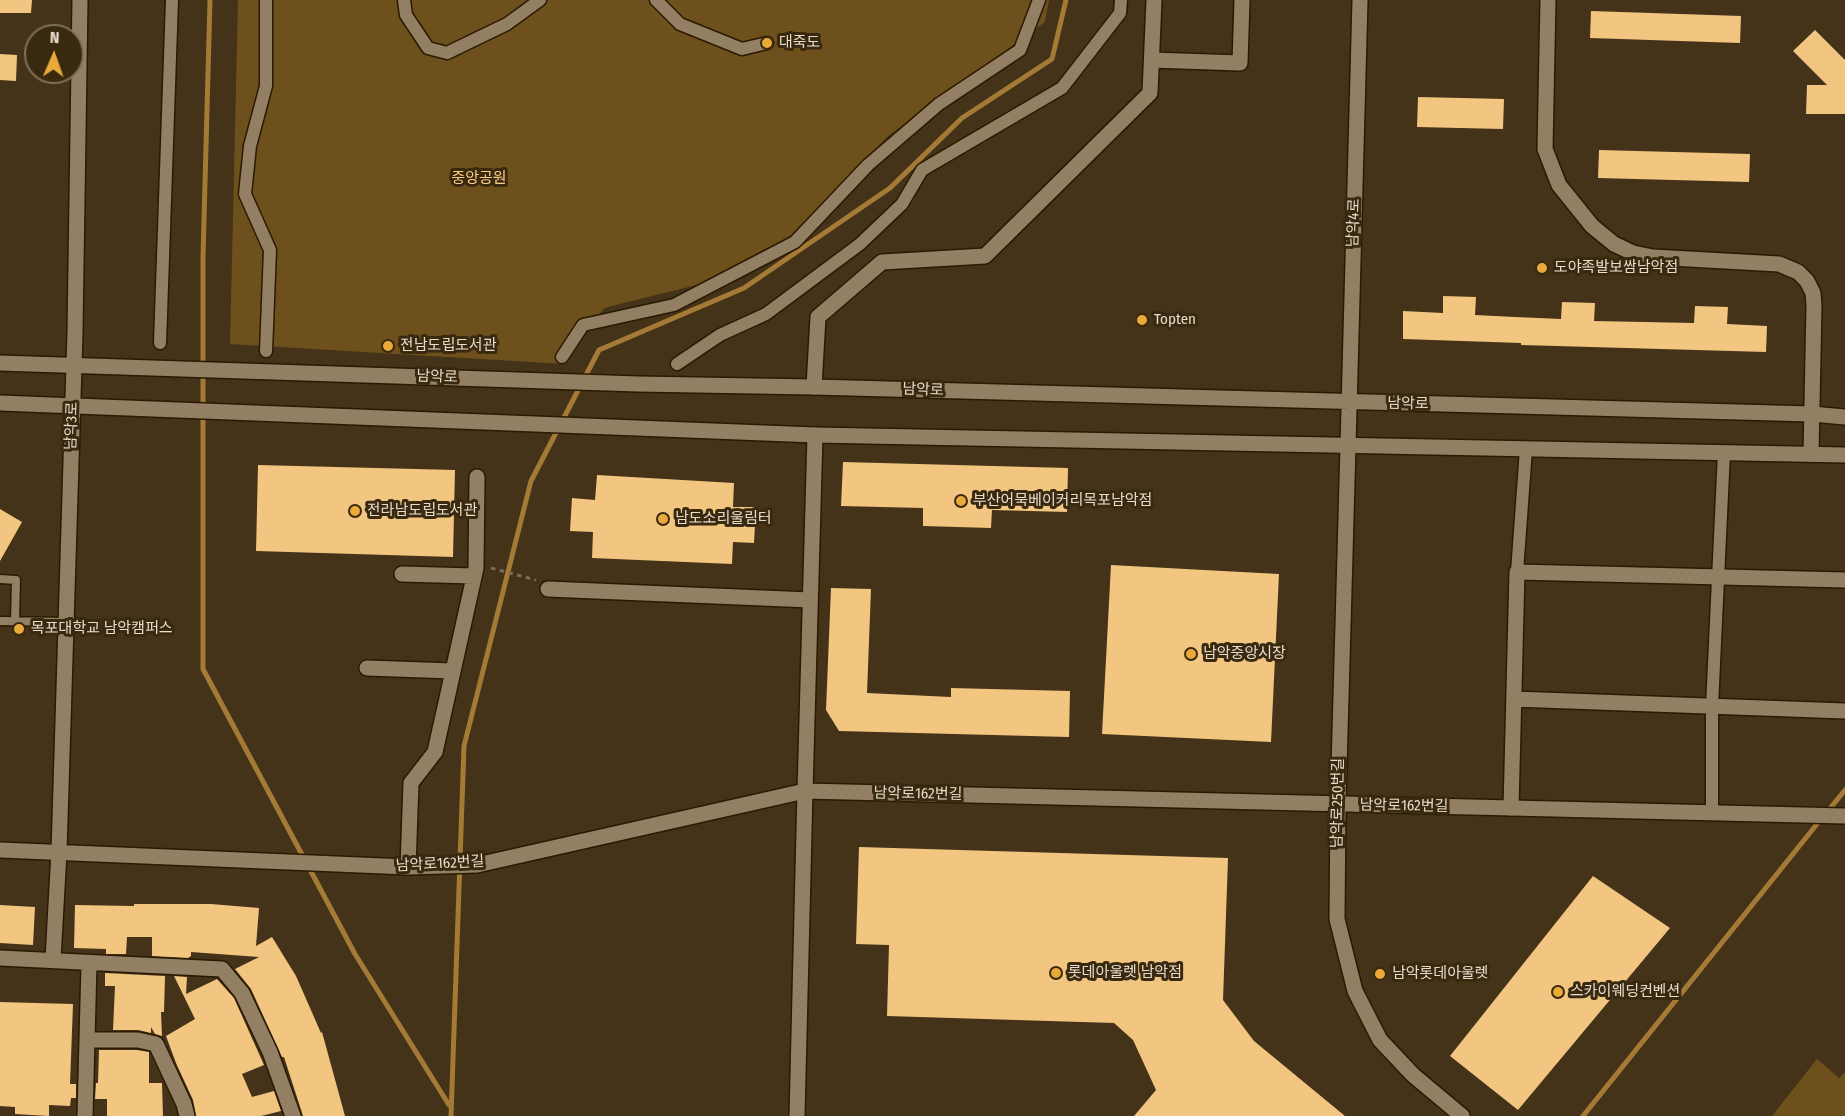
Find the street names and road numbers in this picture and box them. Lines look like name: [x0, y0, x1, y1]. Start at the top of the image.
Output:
street label: 남악4로: [1344, 198, 1364, 248]
street label: 남악로: [416, 367, 458, 387]
street label: 남악로: [902, 380, 944, 400]
street label: 남악로: [1387, 395, 1429, 413]
street label: 남악3로: [62, 402, 82, 450]
street label: 남악로250번길: [1328, 758, 1348, 848]
street label: 남악로162번길: [873, 784, 963, 804]
street label: 남악로162번길: [1359, 796, 1449, 816]
street label: 남악로162번길: [395, 853, 485, 875]

